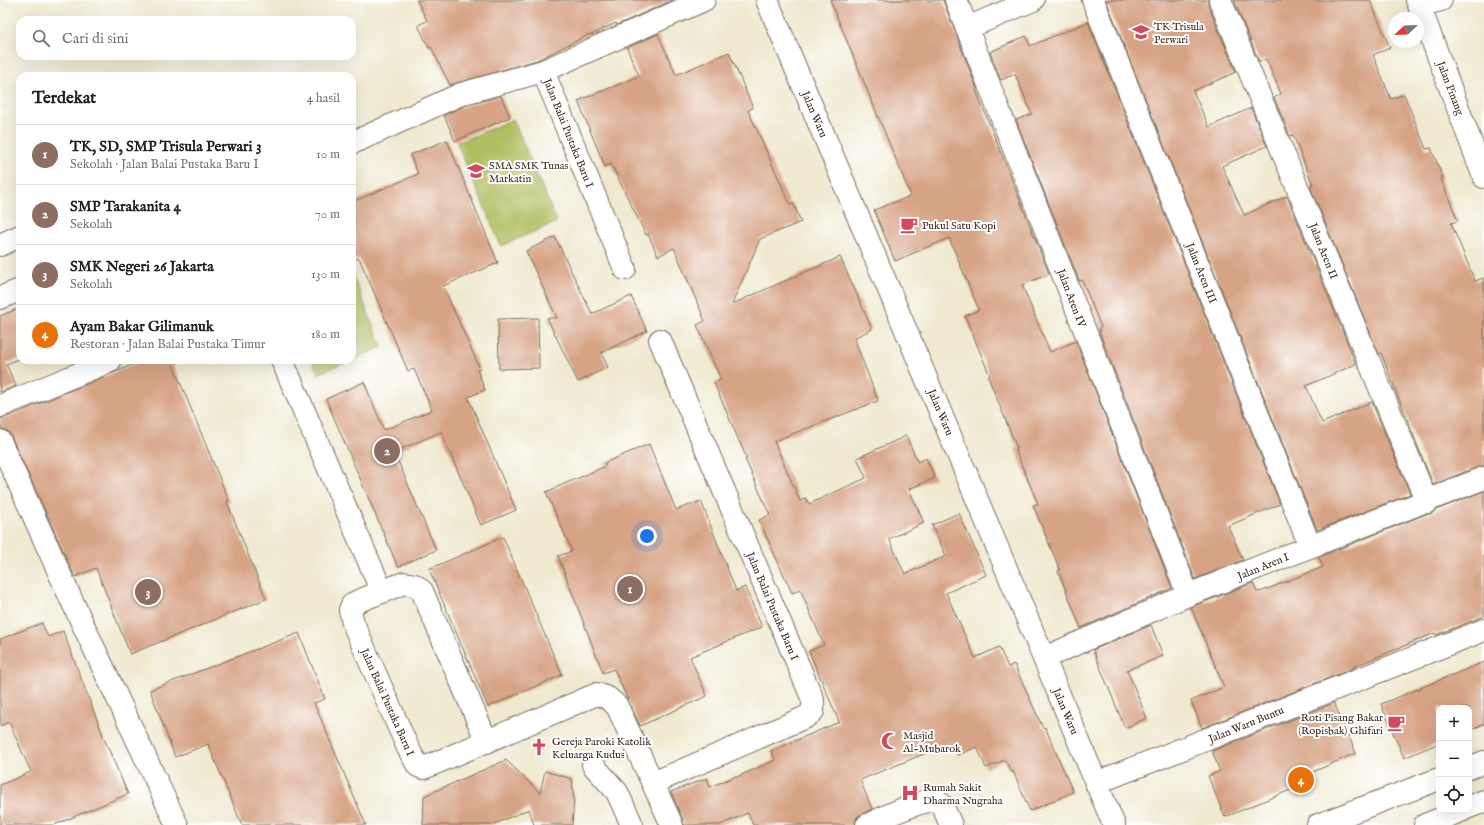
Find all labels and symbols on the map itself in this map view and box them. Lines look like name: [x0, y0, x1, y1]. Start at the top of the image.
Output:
north arrow: [1388, 12, 1424, 48]
place label: TK Trisula Perwari: [1154, 20, 1204, 47]
school or university icon: TK Trisula Perwari: [1131, 22, 1151, 42]
street label: Jalan Pinang: [1433, 57, 1467, 118]
street label: Jalan Balai Pustaka Baru I: [539, 75, 596, 190]
street label: Jalan Waru: [797, 87, 830, 140]
place label: SMA SMK Tunas Markatin: [489, 159, 569, 186]
school or university icon: SMA SMK Tunas Markatin: [466, 161, 486, 181]
cafe icon: Pukul Satu Kopi: [899, 215, 919, 235]
place label: Pukul Satu Kopi: [922, 219, 996, 233]
street label: Jalan Aren II: [1305, 219, 1341, 282]
street label: Jalan Aren III: [1182, 239, 1220, 306]
street label: Jalan Aren IV: [1053, 265, 1089, 330]
street label: Jalan Waru: [923, 385, 956, 438]
pin: 2: [374, 436, 400, 466]
your location: [637, 526, 657, 546]
street label: Jalan Balai Pustaka Baru I: [742, 548, 801, 663]
street label: Jalan Aren I: [1234, 550, 1292, 584]
pin: 1: [617, 574, 643, 604]
pin: 3: [135, 577, 161, 607]
street label: Jalan Balai Pustaka Baru I: [356, 645, 417, 759]
street label: Jalan Waru: [1048, 684, 1081, 737]
street label: Jalan Waru Buntu: [1205, 703, 1286, 747]
place label: Roti Pisang Bakar (Ropisbak) Ghifari: [1298, 711, 1383, 738]
cafe icon: Roti Pisang Bakar (Ropisbak) Ghifari: [1386, 713, 1406, 733]
place label: Masjid Al-Mubarok: [902, 729, 961, 756]
mosque icon: Masjid Al-Mubarok: [880, 731, 900, 751]
place label: Gereja Paroki Katolik Keluarga Kudus: [552, 735, 651, 762]
church icon: Gereja Paroki Katolik Keluarga Kudus: [529, 737, 549, 757]
pin: 4: [1288, 765, 1314, 795]
place label: Rumah Sakit Dharma Nugraha: [923, 781, 1003, 808]
hospital icon: Rumah Sakit Dharma Nugraha: [900, 783, 920, 803]

